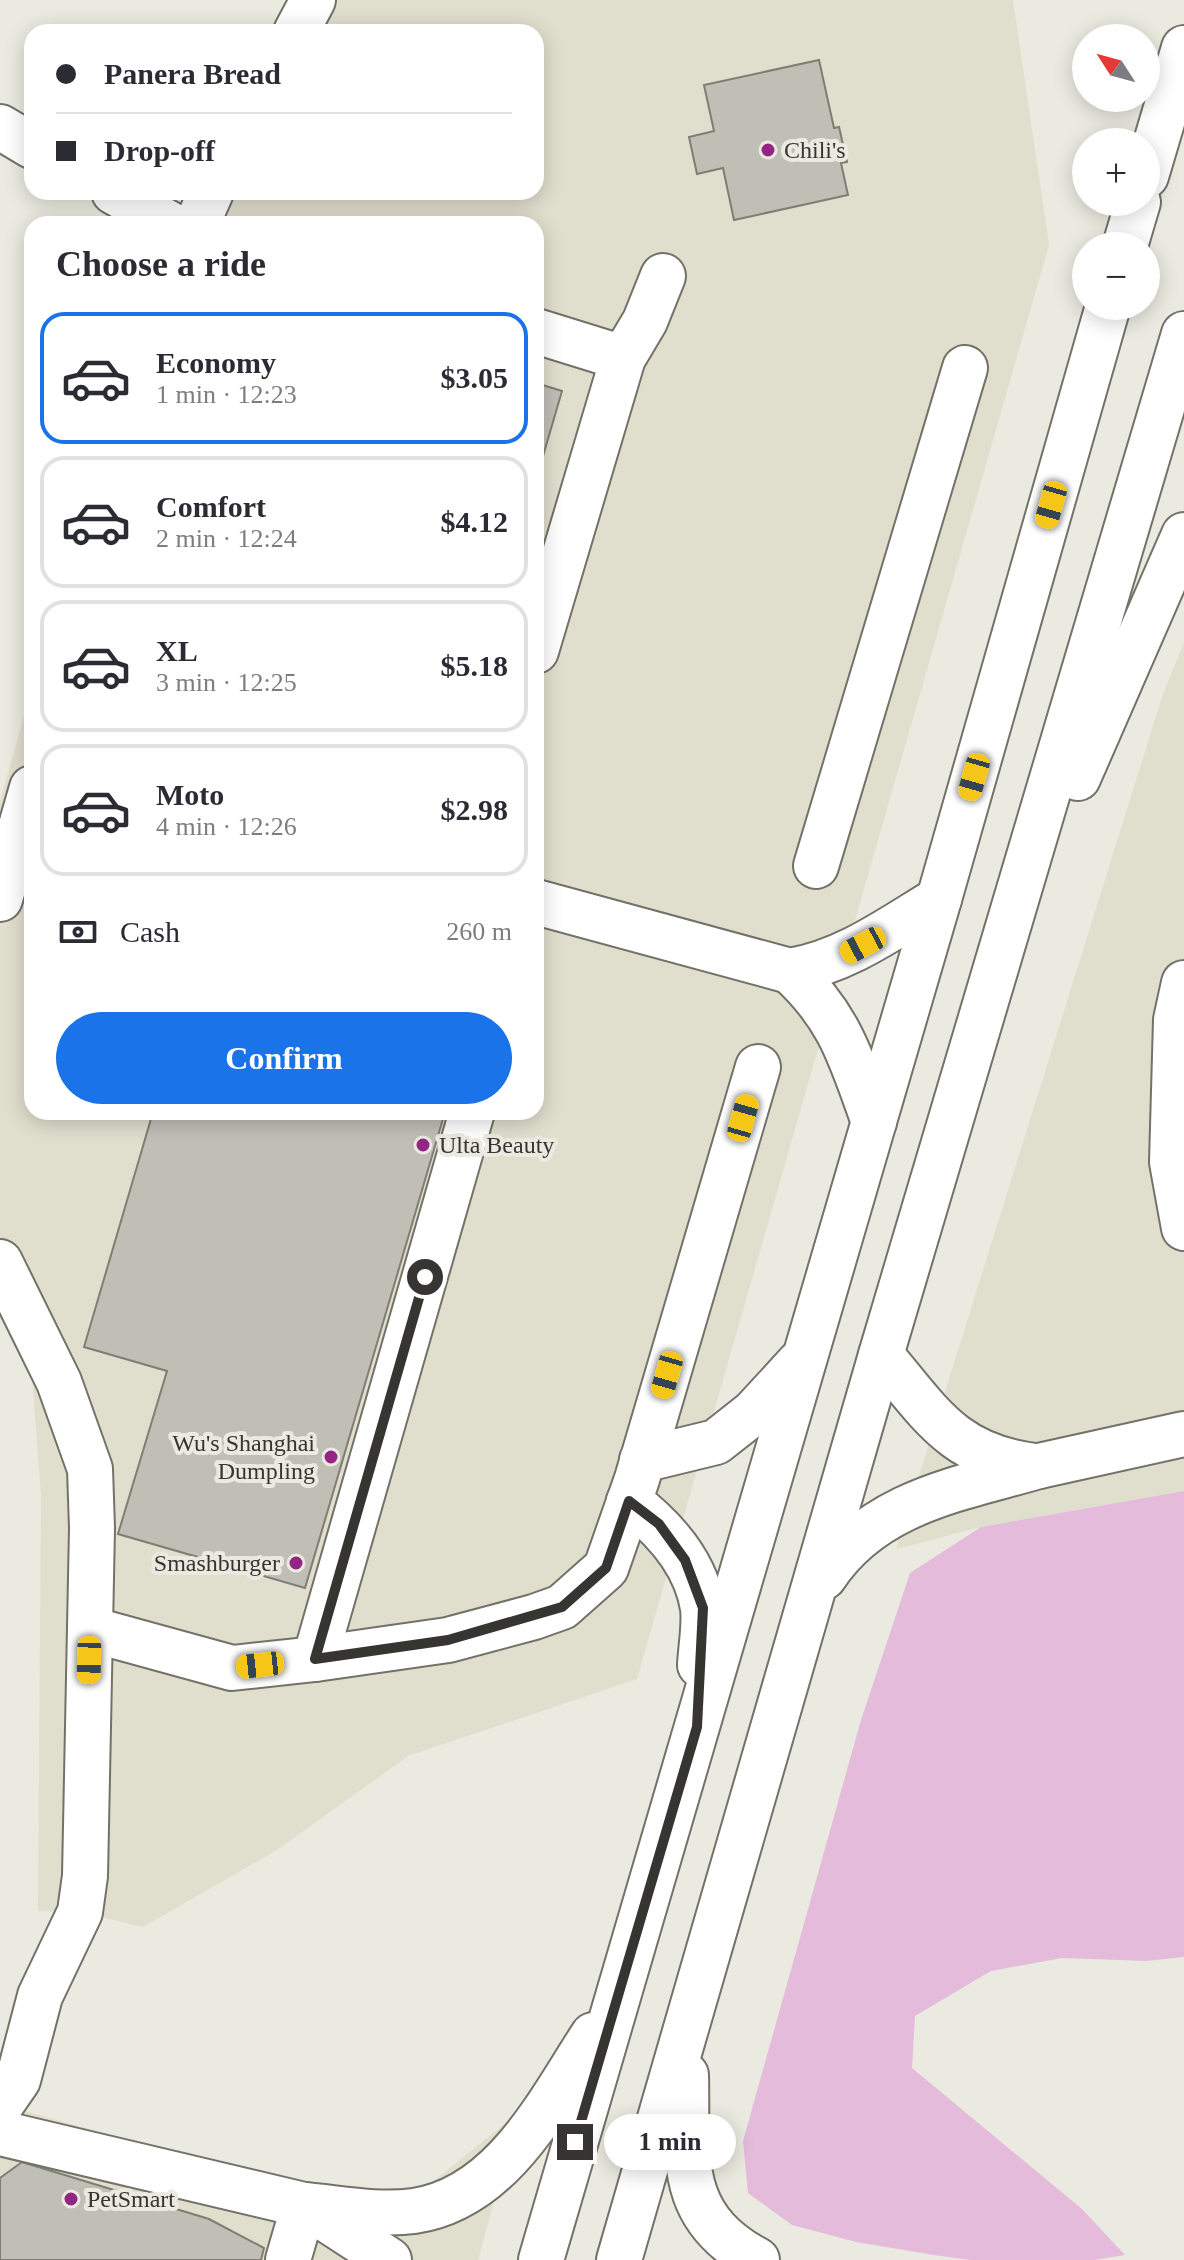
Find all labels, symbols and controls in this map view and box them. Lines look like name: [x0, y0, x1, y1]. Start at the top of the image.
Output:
north arrow: [1072, 24, 1160, 112]
map controls: [1072, 24, 1160, 320]
text: Panera Bread: [104, 57, 281, 90]
button: +: [1072, 128, 1160, 216]
text: Drop-off: [104, 134, 215, 167]
place label: Chili's: [784, 137, 846, 163]
marker: Chili's: [759, 141, 777, 159]
button: −: [1072, 232, 1160, 320]
text: Choose a ride: [56, 244, 266, 284]
icon: car: [60, 342, 132, 414]
text: Economy: [156, 346, 276, 379]
text: $3.05: [441, 361, 508, 394]
text: 1 min · 12:23: [156, 380, 297, 409]
car: [1033, 479, 1069, 531]
icon: car: [60, 486, 132, 558]
text: Comfort: [156, 490, 266, 523]
text: $4.12: [441, 505, 508, 538]
text: 2 min · 12:24: [156, 524, 297, 553]
icon: car: [60, 630, 132, 702]
text: XL: [156, 634, 198, 667]
text: $5.18: [441, 649, 508, 682]
text: 3 min · 12:25: [156, 668, 297, 697]
car: [956, 751, 992, 803]
icon: car: [60, 774, 132, 846]
text: Moto: [156, 778, 224, 811]
text: $2.98: [441, 793, 508, 826]
text: 4 min · 12:26: [156, 812, 297, 841]
icon: cash: [56, 910, 100, 954]
text: Cash: [120, 915, 180, 948]
text: 260 m: [446, 917, 512, 946]
car: [836, 923, 890, 967]
button: Confirm: [56, 1012, 512, 1104]
car: [725, 1092, 761, 1144]
place label: Ulta Beauty: [439, 1132, 554, 1158]
marker: Ulta Beauty: [414, 1136, 432, 1154]
route start: [407, 1259, 443, 1295]
car: [649, 1349, 685, 1401]
place label: Wu's Shanghai Dumpling: [172, 1430, 315, 1484]
marker: Wu's Shanghai Dumpling: [322, 1448, 340, 1466]
place label: Smashburger: [154, 1550, 280, 1576]
marker: Smashburger: [287, 1554, 305, 1572]
car: [77, 1636, 101, 1684]
car: [235, 1651, 285, 1679]
callout: 1 min: [603, 2114, 735, 2170]
route end: [557, 2124, 593, 2160]
text: 1 min: [639, 2127, 701, 2156]
place label: PetSmart: [87, 2186, 175, 2212]
marker: PetSmart: [62, 2190, 80, 2208]

